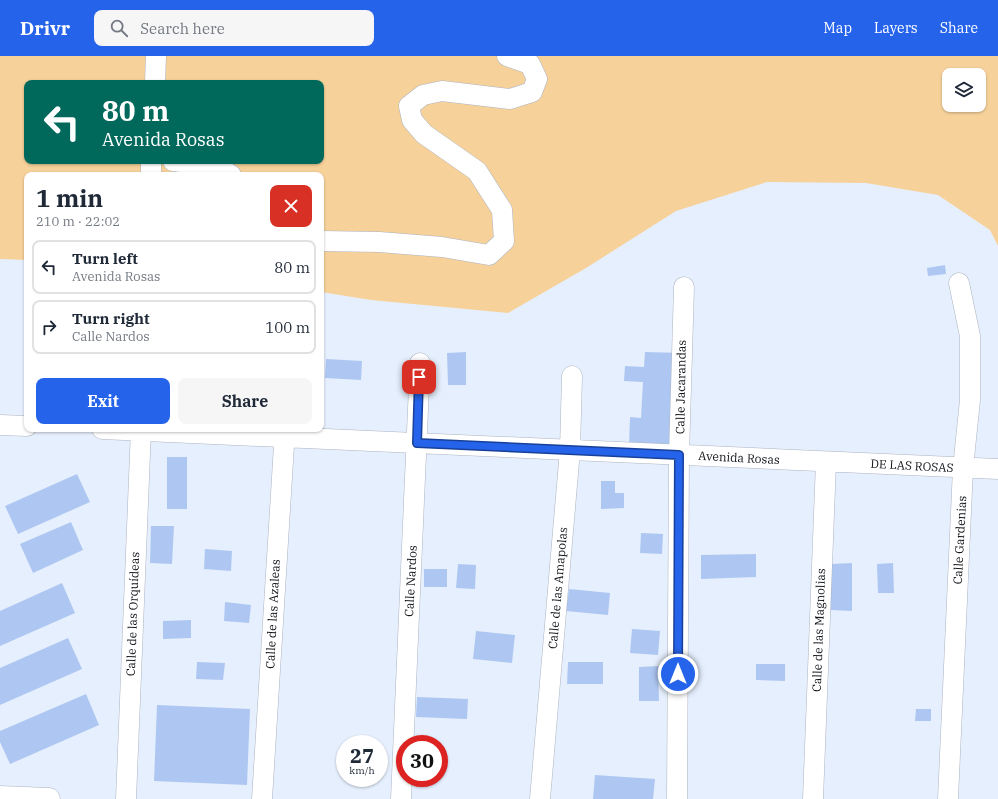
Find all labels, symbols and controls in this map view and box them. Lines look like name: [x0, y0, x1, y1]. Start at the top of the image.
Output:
search box: [94, 10, 374, 46]
text: Drivr: [20, 16, 70, 40]
icon: search: [108, 17, 130, 39]
text: Search here: [140, 19, 225, 38]
text: Map: [824, 19, 852, 37]
text: Layers: [874, 19, 918, 37]
text: Share: [940, 19, 978, 37]
map controls: [942, 68, 986, 112]
button: layers: [942, 68, 986, 112]
text: 80 m: [102, 92, 169, 129]
icon: left: [36, 96, 88, 148]
text: Avenida Rosas: [102, 128, 224, 151]
text: 1 min: [36, 182, 103, 214]
button: close: [270, 185, 312, 227]
text: 210 m · 22:02: [36, 213, 120, 230]
text: Turn left: [72, 249, 138, 268]
icon: left: [38, 256, 60, 278]
text: 80 m: [274, 258, 310, 277]
text: Avenida Rosas: [72, 268, 160, 285]
text: Turn right: [72, 309, 150, 328]
icon: right: [38, 316, 60, 338]
text: 100 m: [265, 318, 310, 337]
text: Calle Nardos: [72, 328, 150, 345]
street label: Calle Jacarandas: [672, 339, 689, 434]
pin: [402, 360, 436, 394]
icon: arrive: [408, 366, 430, 388]
button: Exit: [36, 378, 170, 424]
button: Share: [178, 378, 312, 424]
street label: Avenida Rosas: [698, 448, 780, 467]
street label: DE LAS ROSAS: [870, 456, 954, 475]
street label: Calle Gardenias: [950, 495, 969, 585]
street label: Calle de las Amapolas: [545, 526, 570, 650]
street label: Calle Nardos: [401, 545, 420, 617]
street label: Calle de las Orquídeas: [123, 551, 142, 676]
street label: Calle de las Azaleas: [262, 559, 283, 669]
street label: Calle de las Magnolias: [809, 568, 828, 692]
position arrow: [657, 653, 699, 695]
speed limit sign: 30: [396, 735, 448, 787]
text: 27: [350, 742, 374, 769]
text: km/h: [349, 764, 375, 777]

